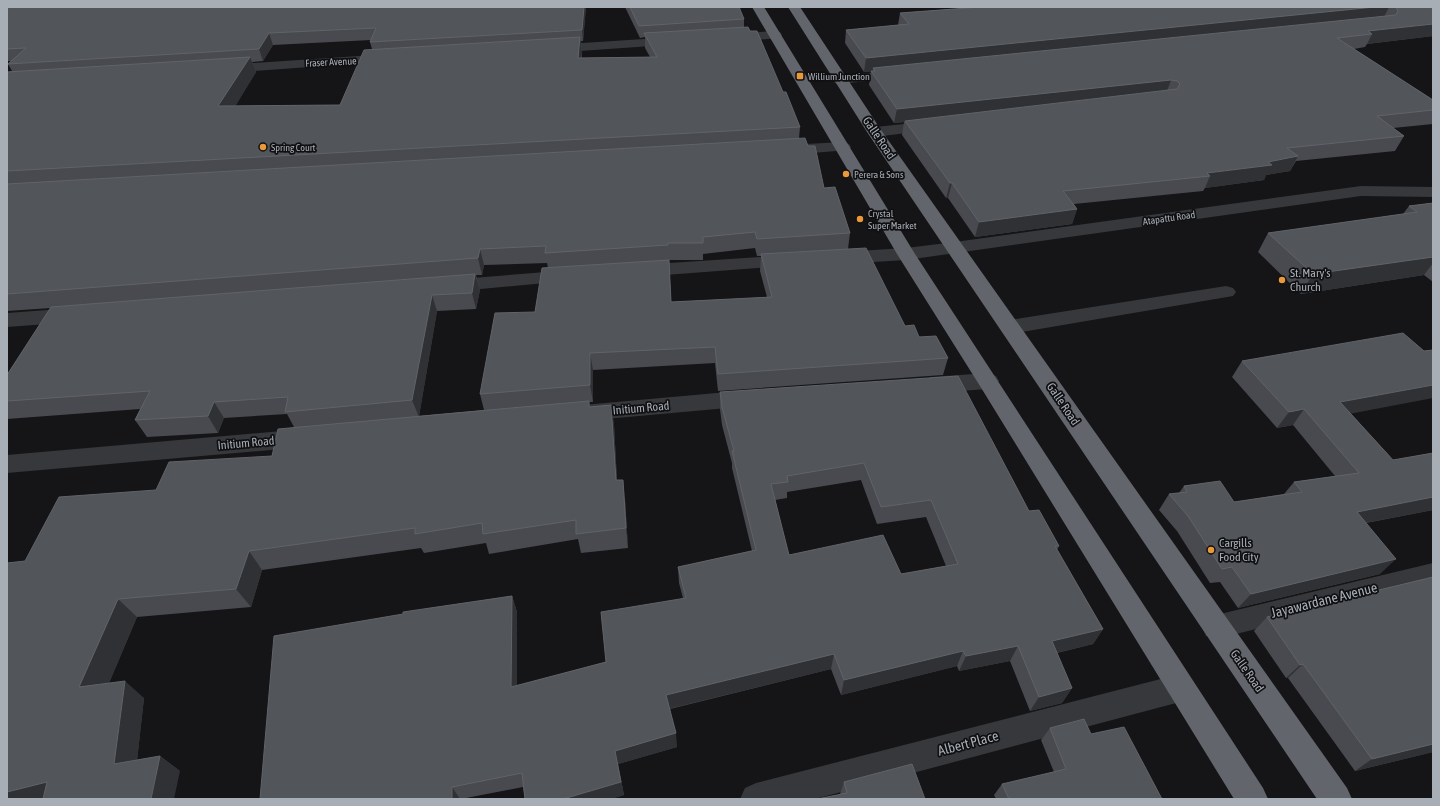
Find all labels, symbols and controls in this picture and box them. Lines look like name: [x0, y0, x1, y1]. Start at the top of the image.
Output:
street label: Fraser Avenue: [305, 55, 357, 69]
marker: Willium Junction: [795, 71, 805, 81]
place label: Willium Junction: [808, 71, 870, 82]
street label: Galle Road: [860, 114, 898, 162]
marker: Spring Court: [258, 142, 268, 152]
place label: Spring Court: [271, 142, 316, 153]
marker: Perera & Sons: [841, 169, 851, 179]
place label: Perera & Sons: [854, 169, 904, 180]
place label: Crystal Super Market: [868, 208, 917, 231]
street label: Atapattu Road: [1142, 209, 1196, 227]
marker: Crystal Super Market: [855, 214, 865, 224]
place label: St. Mary's Church: [1290, 266, 1331, 294]
marker: St. Mary's Church: [1277, 275, 1287, 285]
street label: Galle Road: [1044, 380, 1082, 428]
street label: Initium Road: [612, 399, 670, 417]
street label: Initium Road: [217, 434, 275, 452]
place label: Cargills Food City: [1219, 536, 1259, 564]
marker: Cargills Food City: [1206, 545, 1216, 555]
street label: Jayawardane Avenue: [1269, 579, 1379, 621]
street label: Galle Road: [1227, 647, 1267, 695]
street label: Albert Place: [936, 727, 1000, 759]

